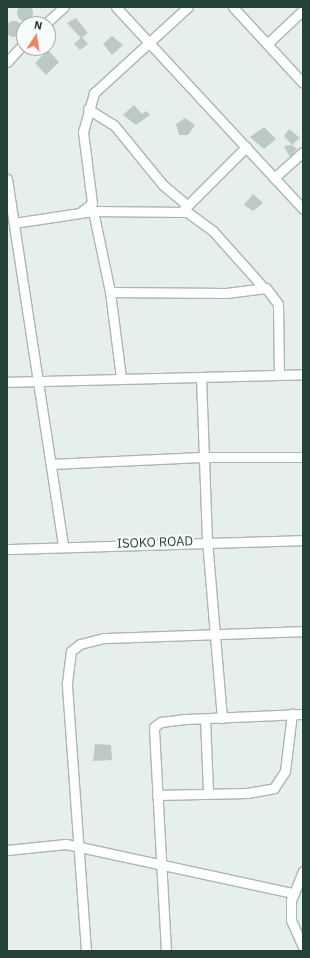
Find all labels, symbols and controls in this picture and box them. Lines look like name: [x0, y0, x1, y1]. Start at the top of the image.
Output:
north arrow: [16, 16, 56, 56]
text: N: [33, 18, 44, 33]
street label: ISOKO ROAD: [117, 534, 193, 552]

